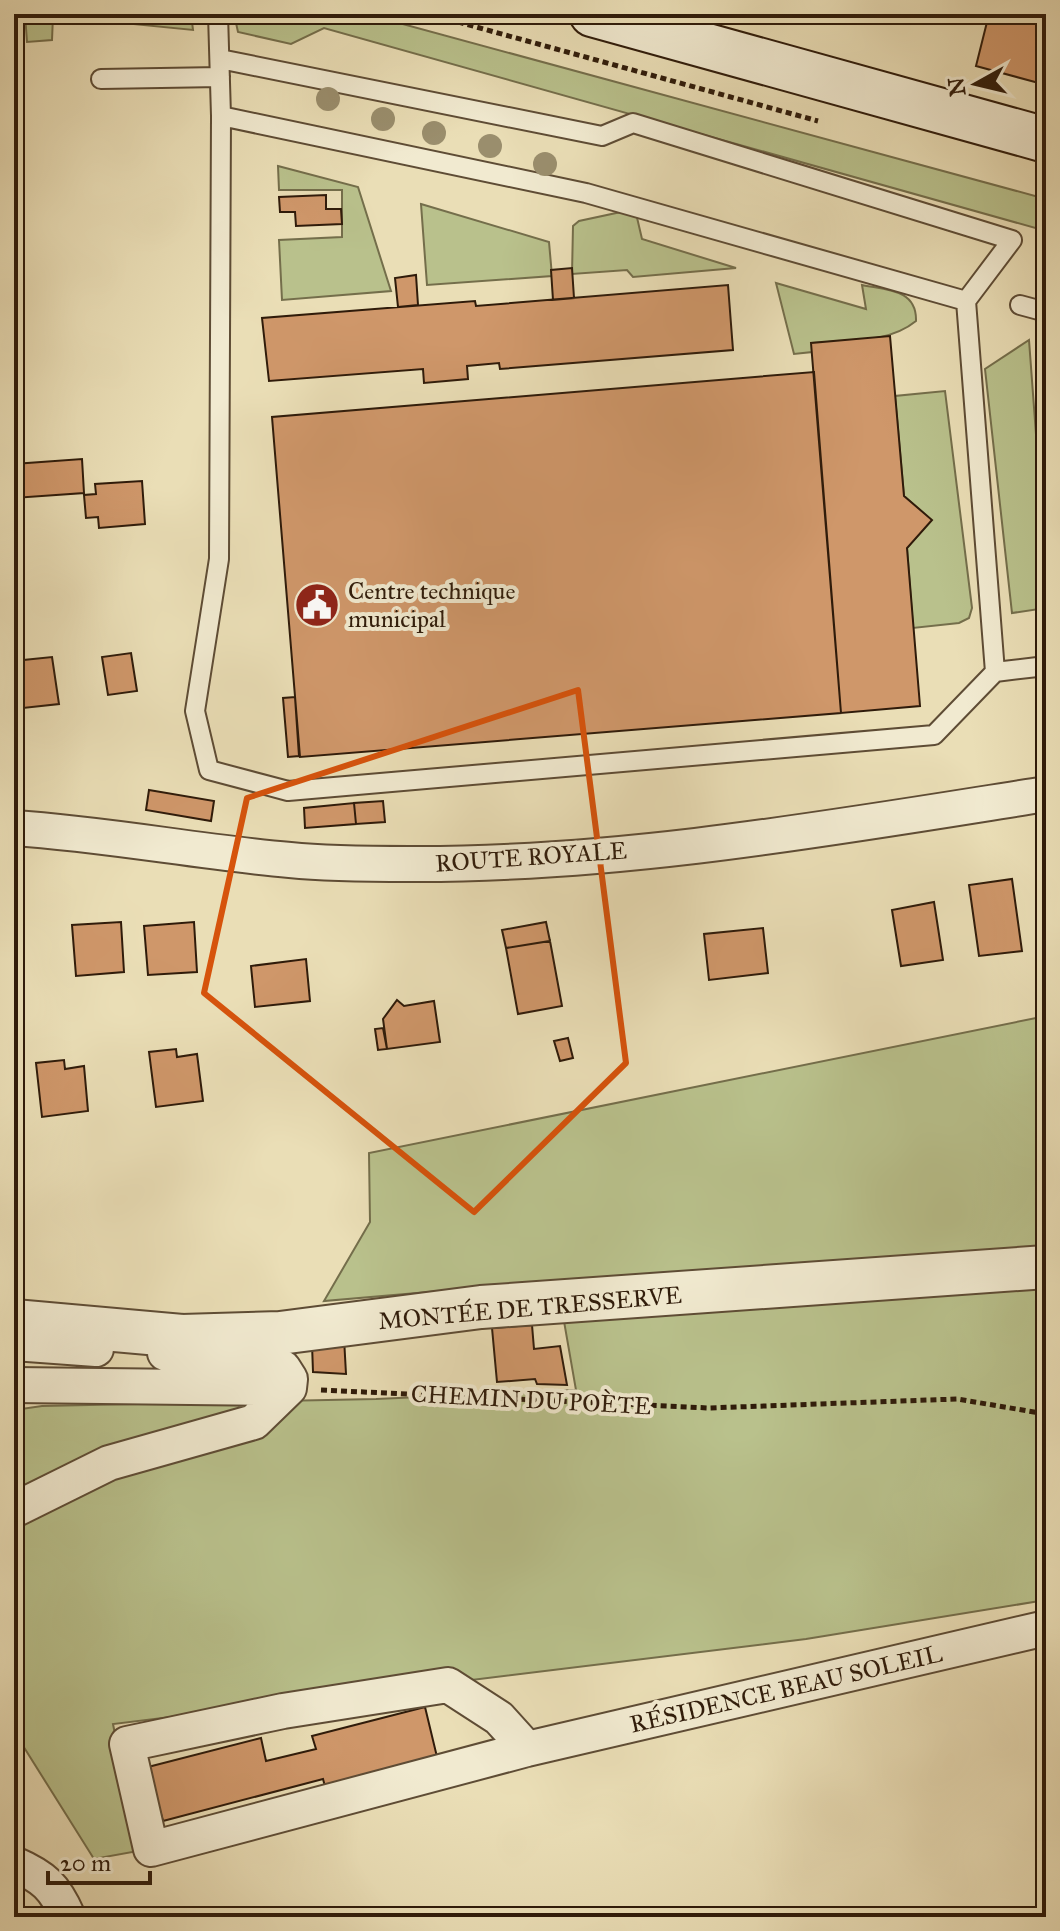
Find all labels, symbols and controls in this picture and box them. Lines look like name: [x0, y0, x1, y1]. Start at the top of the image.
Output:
north arrow: [936, 44, 1016, 124]
text: N: [942, 75, 971, 98]
place label: Centre technique municipal: [348, 576, 515, 634]
public building icon: Centre technique municipal: [293, 581, 341, 629]
street label: ROUTE ROYALE: [434, 835, 628, 879]
street label: MONTÉE DE TRESSERVE: [377, 1280, 683, 1336]
street label: CHEMIN DU POÈTE: [410, 1379, 652, 1421]
street label: RÉSIDENCE BEAU SOLEIL: [627, 1638, 945, 1740]
scale bar: [48, 1835, 150, 1885]
text: 20 m: [60, 1848, 111, 1878]

